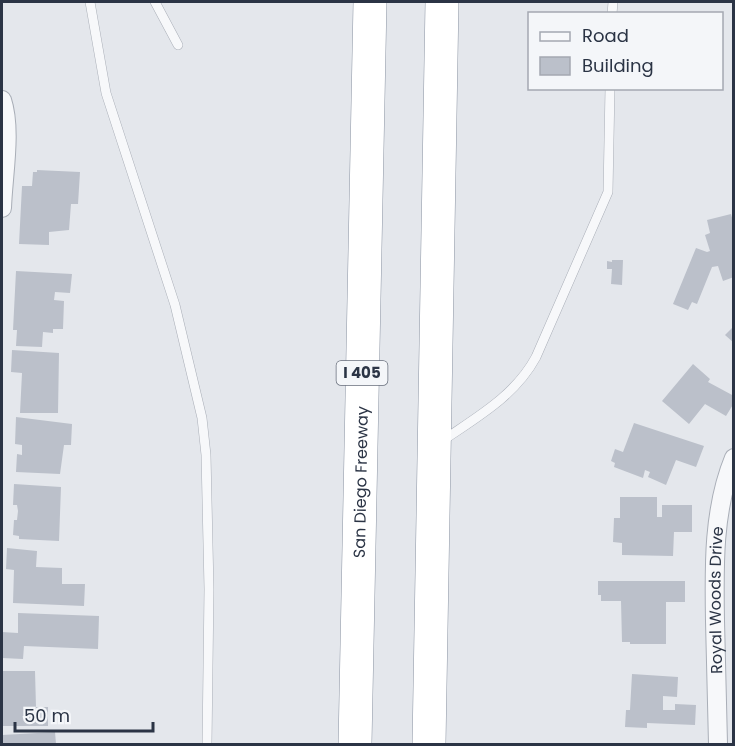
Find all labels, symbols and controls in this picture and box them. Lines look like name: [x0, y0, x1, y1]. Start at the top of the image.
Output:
legend: [528, 12, 723, 90]
text: Road: [582, 23, 629, 48]
text: Building: [582, 53, 654, 78]
road number: I 405: [336, 361, 388, 385]
street label: San Diego Freeway: [348, 406, 374, 558]
street label: Royal Woods Drive: [704, 525, 729, 674]
scale bar: [15, 695, 153, 733]
text: 50 m: [24, 703, 70, 728]

